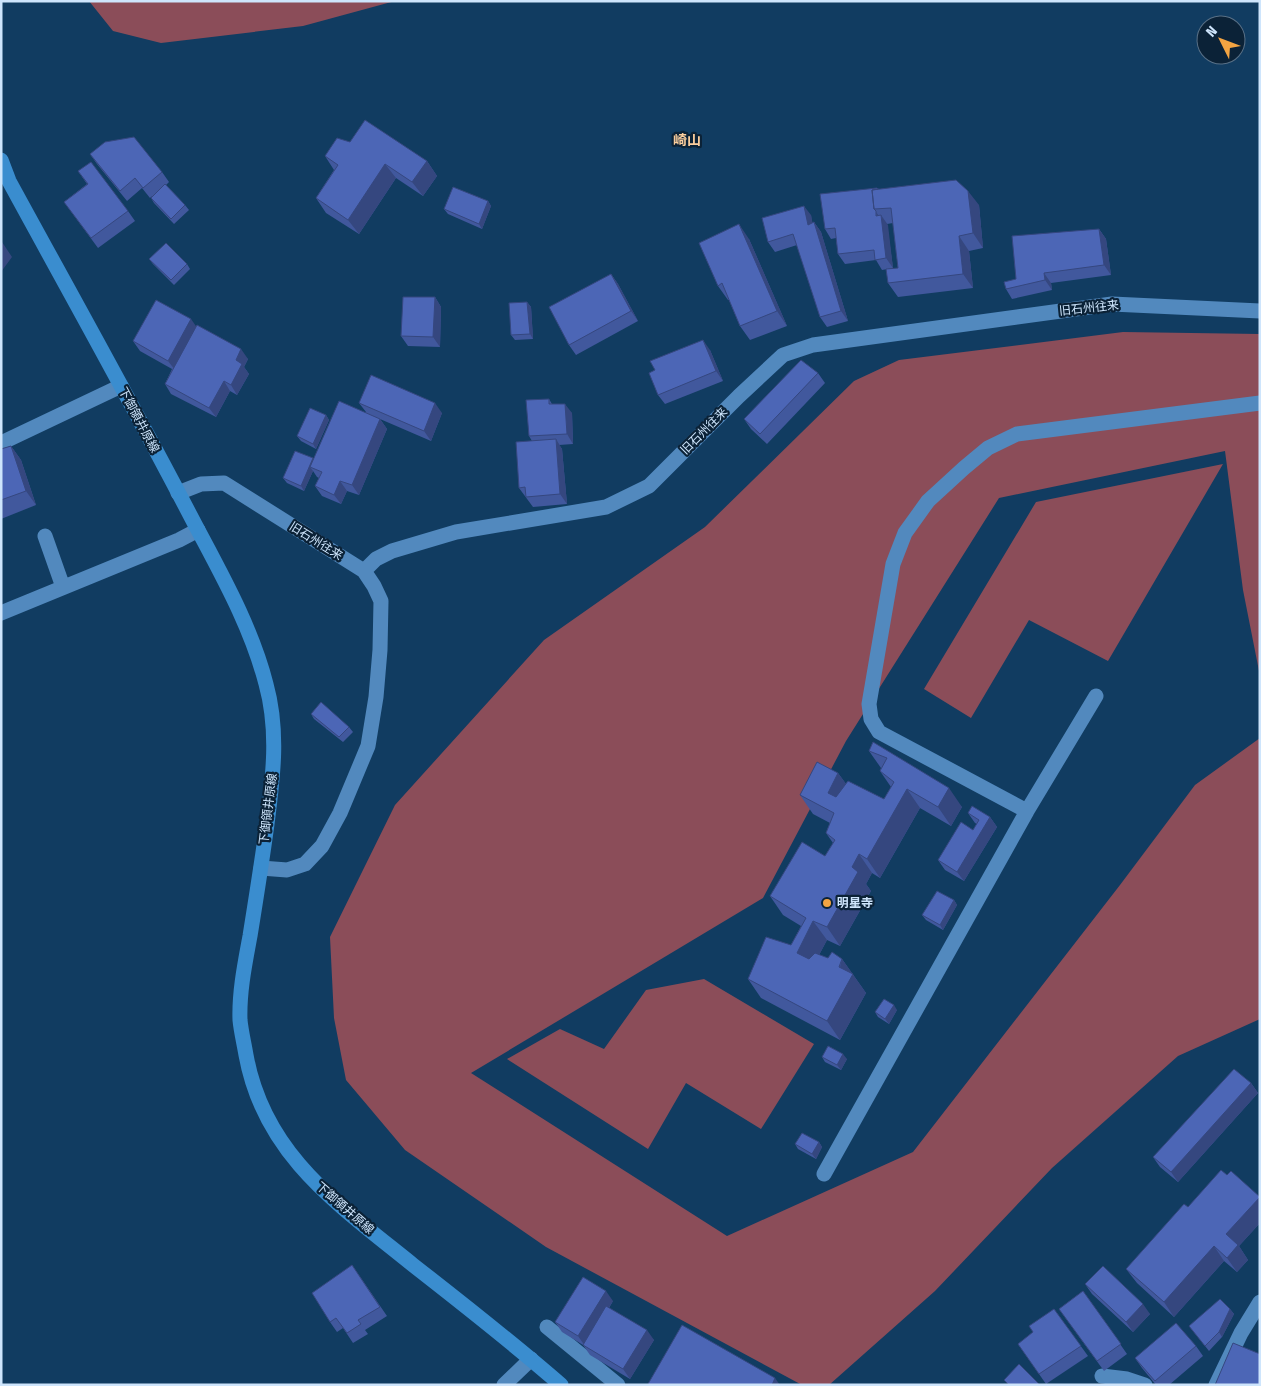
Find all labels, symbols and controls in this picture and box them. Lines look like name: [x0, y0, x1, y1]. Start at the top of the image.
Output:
north arrow: [1196, 15, 1246, 65]
text: N: [1203, 23, 1221, 40]
district label: 崎山: [673, 132, 701, 149]
street label: 旧石州往来: [1058, 298, 1120, 318]
street label: 下御領井原線: [116, 385, 162, 455]
street label: 旧石州往来: [678, 405, 730, 457]
street label: 旧石州往来: [287, 519, 345, 563]
street label: 下御領井原線: [257, 772, 279, 846]
place label: 明星寺: [837, 896, 873, 910]
marker: 明星寺: [821, 897, 833, 909]
street label: 下御領井原線: [313, 1179, 377, 1237]

